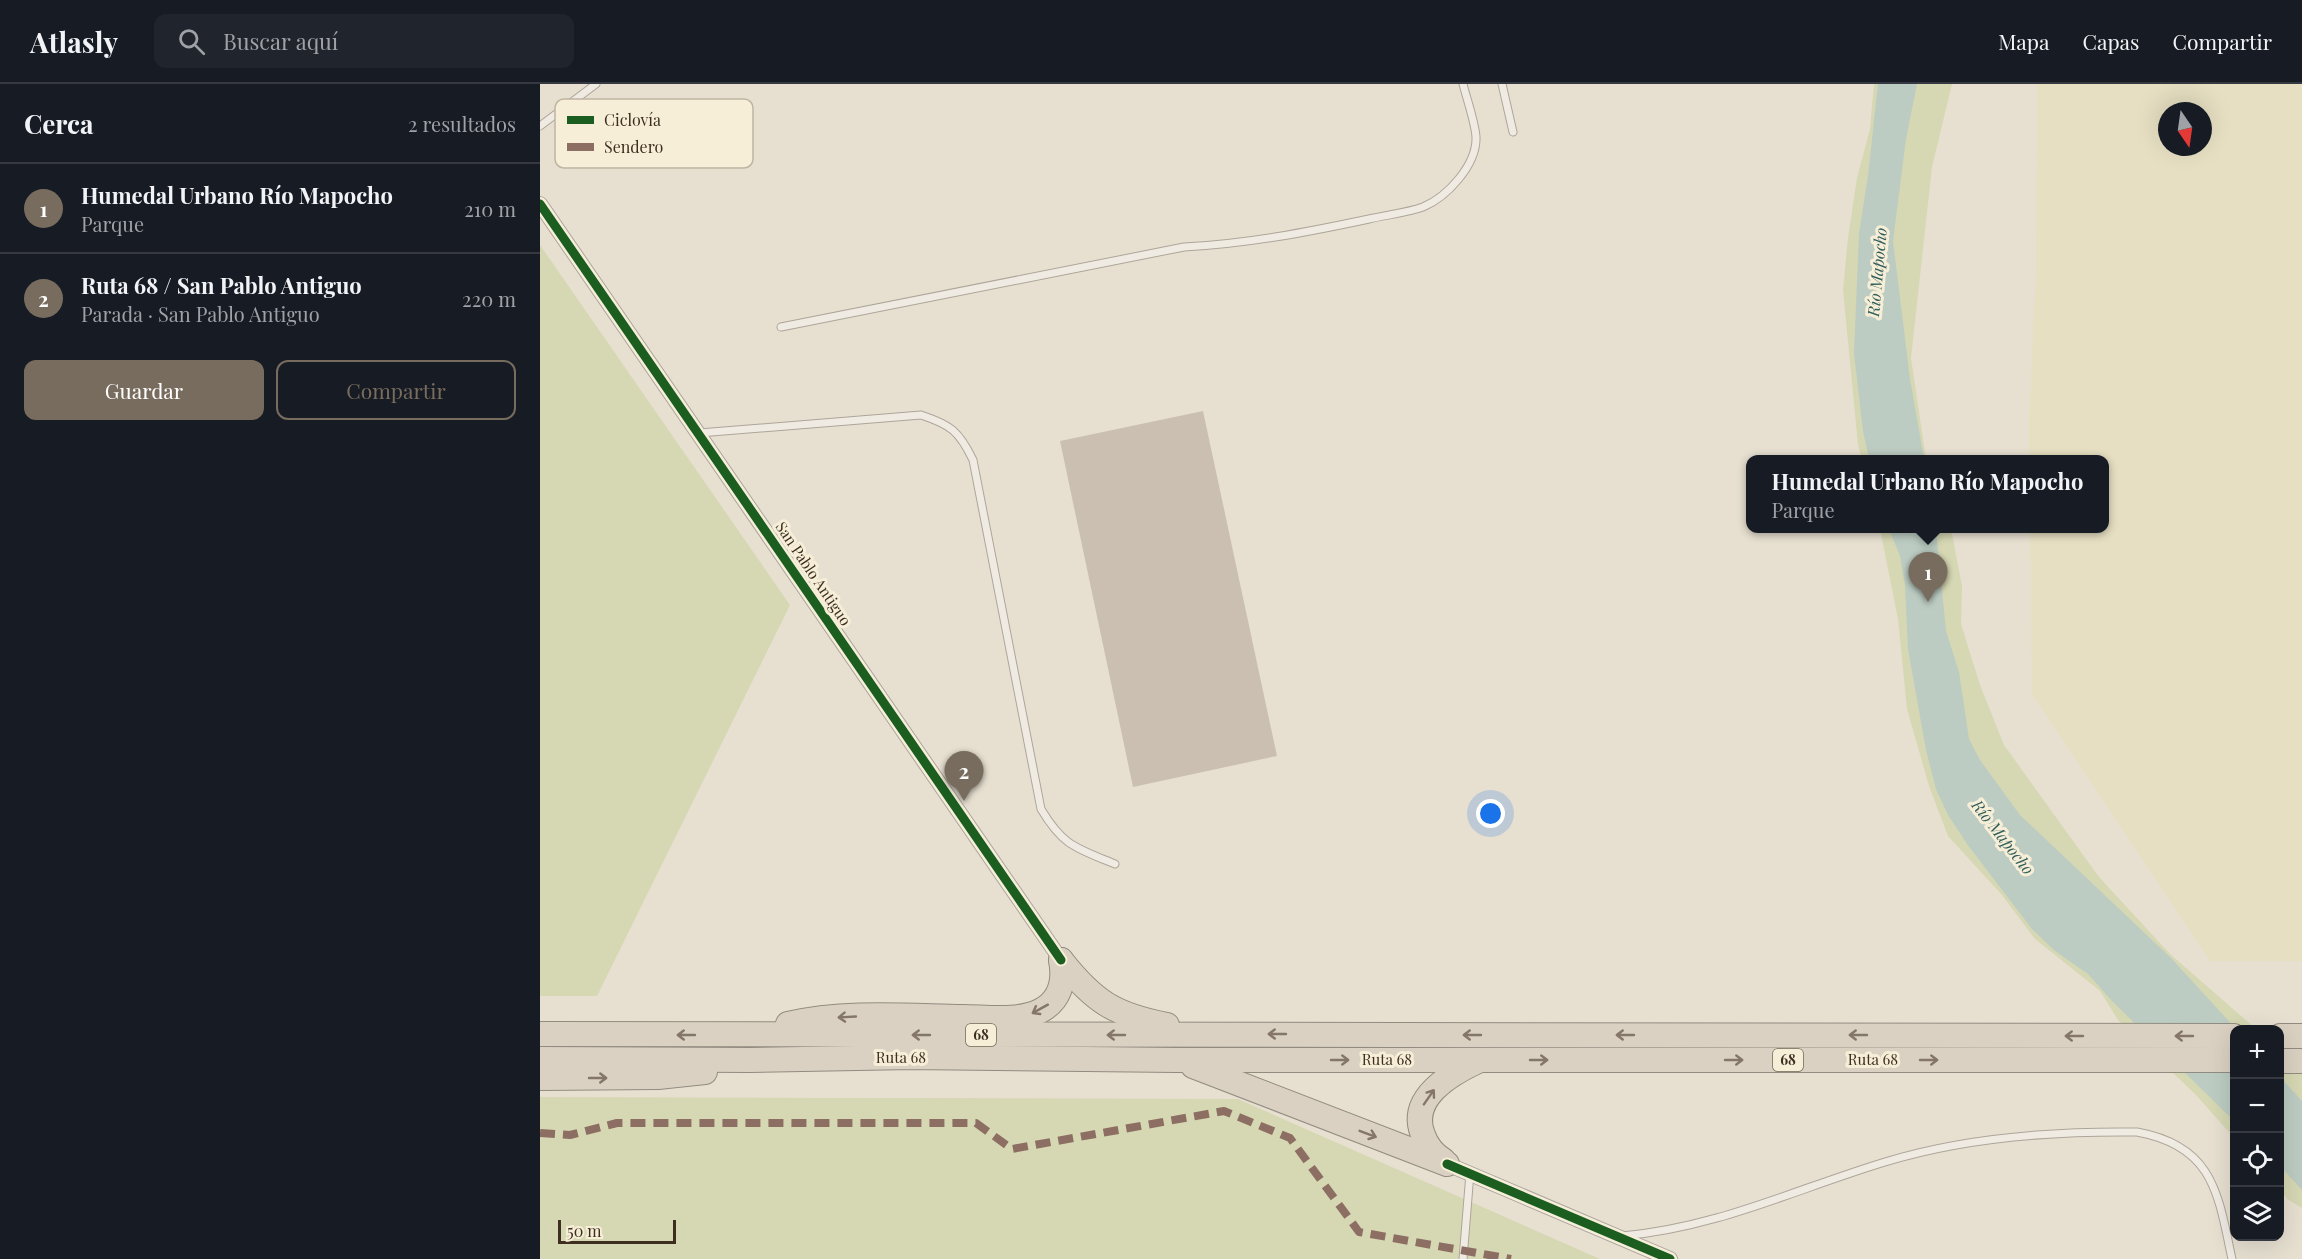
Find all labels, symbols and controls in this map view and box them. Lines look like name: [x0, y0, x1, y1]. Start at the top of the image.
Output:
search box: [154, 14, 574, 68]
text: Atlasly: [30, 23, 118, 60]
icon: search: [175, 25, 208, 58]
text: Buscar aquí: [223, 26, 338, 56]
text: Mapa: [1998, 27, 2050, 55]
text: Capas: [2083, 27, 2139, 55]
text: Compartir: [2172, 27, 2272, 55]
legend: [555, 99, 753, 168]
north arrow: [2158, 102, 2212, 156]
text: Cerca: [24, 106, 93, 141]
text: Ciclovía: [604, 109, 661, 130]
text: 2 resultados: [408, 110, 516, 137]
text: Sendero: [604, 136, 663, 157]
text: Humedal Urbano Río Mapocho: [81, 180, 393, 210]
text: 1: [40, 195, 47, 222]
text: 210 m: [464, 195, 516, 222]
text: Parque: [81, 210, 144, 237]
water label: Río Mapocho: [1862, 226, 1891, 318]
text: Ruta 68 / San Pablo Antiguo: [81, 270, 362, 300]
text: 2: [38, 285, 49, 312]
text: 220 m: [462, 285, 516, 312]
text: Parada · San Pablo Antiguo: [81, 300, 320, 327]
button: Guardar: [24, 360, 264, 420]
button: Compartir: [276, 360, 516, 420]
popup: [1746, 455, 2109, 533]
text: Humedal Urbano Río Mapocho: [1772, 466, 2083, 496]
text: Parque: [1772, 496, 1835, 523]
street label: San Pablo Antiguo: [772, 518, 856, 629]
pin: 1: [1908, 552, 1948, 602]
pin: 2: [944, 752, 984, 801]
water label: Río Mapocho: [1967, 794, 2039, 878]
your location: [1476, 799, 1505, 828]
one-way arrow: [1032, 1004, 1049, 1016]
one-way arrow: [837, 1011, 857, 1022]
road number: 68: [966, 1024, 996, 1046]
map controls: [2230, 1025, 2284, 1241]
button: +: [2230, 1025, 2284, 1079]
one-way arrow: [1267, 1028, 1287, 1040]
one-way arrow: [677, 1029, 697, 1041]
one-way arrow: [912, 1029, 932, 1041]
one-way arrow: [1107, 1029, 1127, 1041]
one-way arrow: [1462, 1029, 1482, 1041]
one-way arrow: [1615, 1029, 1635, 1041]
one-way arrow: [1849, 1029, 1869, 1041]
one-way arrow: [2065, 1030, 2085, 1042]
one-way arrow: [2174, 1030, 2194, 1042]
street label: Ruta 68: [876, 1047, 926, 1067]
street label: Ruta 68: [1362, 1049, 1412, 1069]
road number: 68: [1773, 1049, 1803, 1071]
street label: Ruta 68: [1848, 1049, 1898, 1069]
one-way arrow: [1329, 1054, 1349, 1066]
one-way arrow: [1528, 1054, 1548, 1066]
one-way arrow: [1723, 1054, 1743, 1066]
one-way arrow: [1918, 1054, 1938, 1066]
one-way arrow: [588, 1072, 608, 1084]
button: −: [2230, 1079, 2284, 1133]
one-way arrow: [1423, 1090, 1435, 1106]
one-way arrow: [1358, 1129, 1377, 1140]
button: locate: [2230, 1133, 2284, 1187]
button: layers: [2230, 1187, 2284, 1241]
scale bar: [558, 1217, 676, 1244]
text: 50 m: [567, 1220, 601, 1241]

